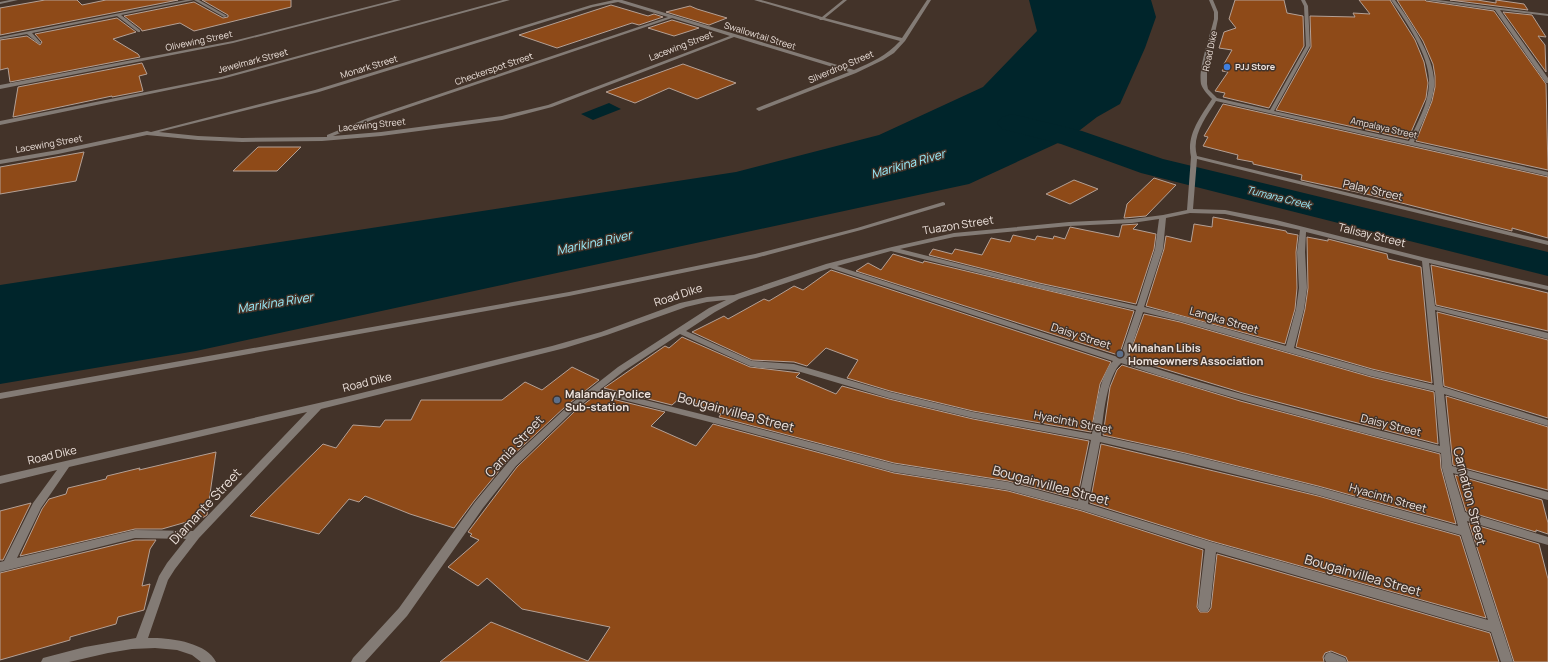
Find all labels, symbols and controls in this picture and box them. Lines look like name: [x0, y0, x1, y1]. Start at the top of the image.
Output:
street label: Swallowtail Street: [723, 18, 798, 53]
street label: Olivewing Street: [164, 27, 234, 54]
street label: Lacewing Street: [647, 27, 715, 64]
street label: Road Dike: [1199, 30, 1220, 72]
street label: Jewelmark Street: [216, 45, 290, 76]
street label: Silverdrop Street: [806, 47, 876, 86]
street label: Checkerspot Street: [453, 49, 535, 88]
street label: Monark Street: [339, 52, 399, 81]
place label: PJJ Store: [1235, 60, 1276, 73]
marker: PJJ Store: [1222, 62, 1232, 72]
street label: Ampalaya Street: [1349, 113, 1419, 142]
street label: Lacewing Street: [338, 114, 407, 134]
street label: Lacewing Street: [15, 131, 84, 156]
water label: Marikina River: [869, 144, 949, 182]
street label: Palay Street: [1342, 175, 1405, 204]
water label: Tumana Creek: [1245, 182, 1315, 212]
street label: Tuazon Street: [921, 211, 994, 238]
street label: Talisay Street: [1337, 219, 1407, 250]
water label: Marikina River: [555, 226, 635, 259]
street label: Road Dike: [652, 279, 704, 309]
water label: Marikina River: [236, 288, 316, 317]
street label: Langka Street: [1188, 303, 1260, 336]
street label: Daisy Street: [1049, 319, 1113, 352]
place label: Minahan Libis Homeowners Association: [1128, 340, 1264, 368]
marker: Minahan Libis Homeowners Association: [1115, 349, 1125, 359]
street label: Road Dike: [341, 368, 393, 395]
place label: Malanday Police Sub-station: [565, 386, 651, 414]
street label: Bougainvillea Street: [676, 388, 796, 436]
marker: Malanday Police Sub-station: [552, 395, 562, 405]
street label: Hyacinth Street: [1033, 407, 1114, 436]
street label: Daisy Street: [1359, 410, 1423, 439]
street label: Camia Street: [481, 411, 547, 481]
street label: Road Dike: [26, 441, 78, 467]
street label: Carnation Street: [1449, 445, 1491, 547]
street label: Bougainvillea Street: [991, 461, 1111, 509]
street label: Diamante Street: [165, 464, 245, 548]
street label: Hyacinth Street: [1348, 479, 1429, 516]
street label: Bougainvillea Street: [1303, 550, 1423, 600]

